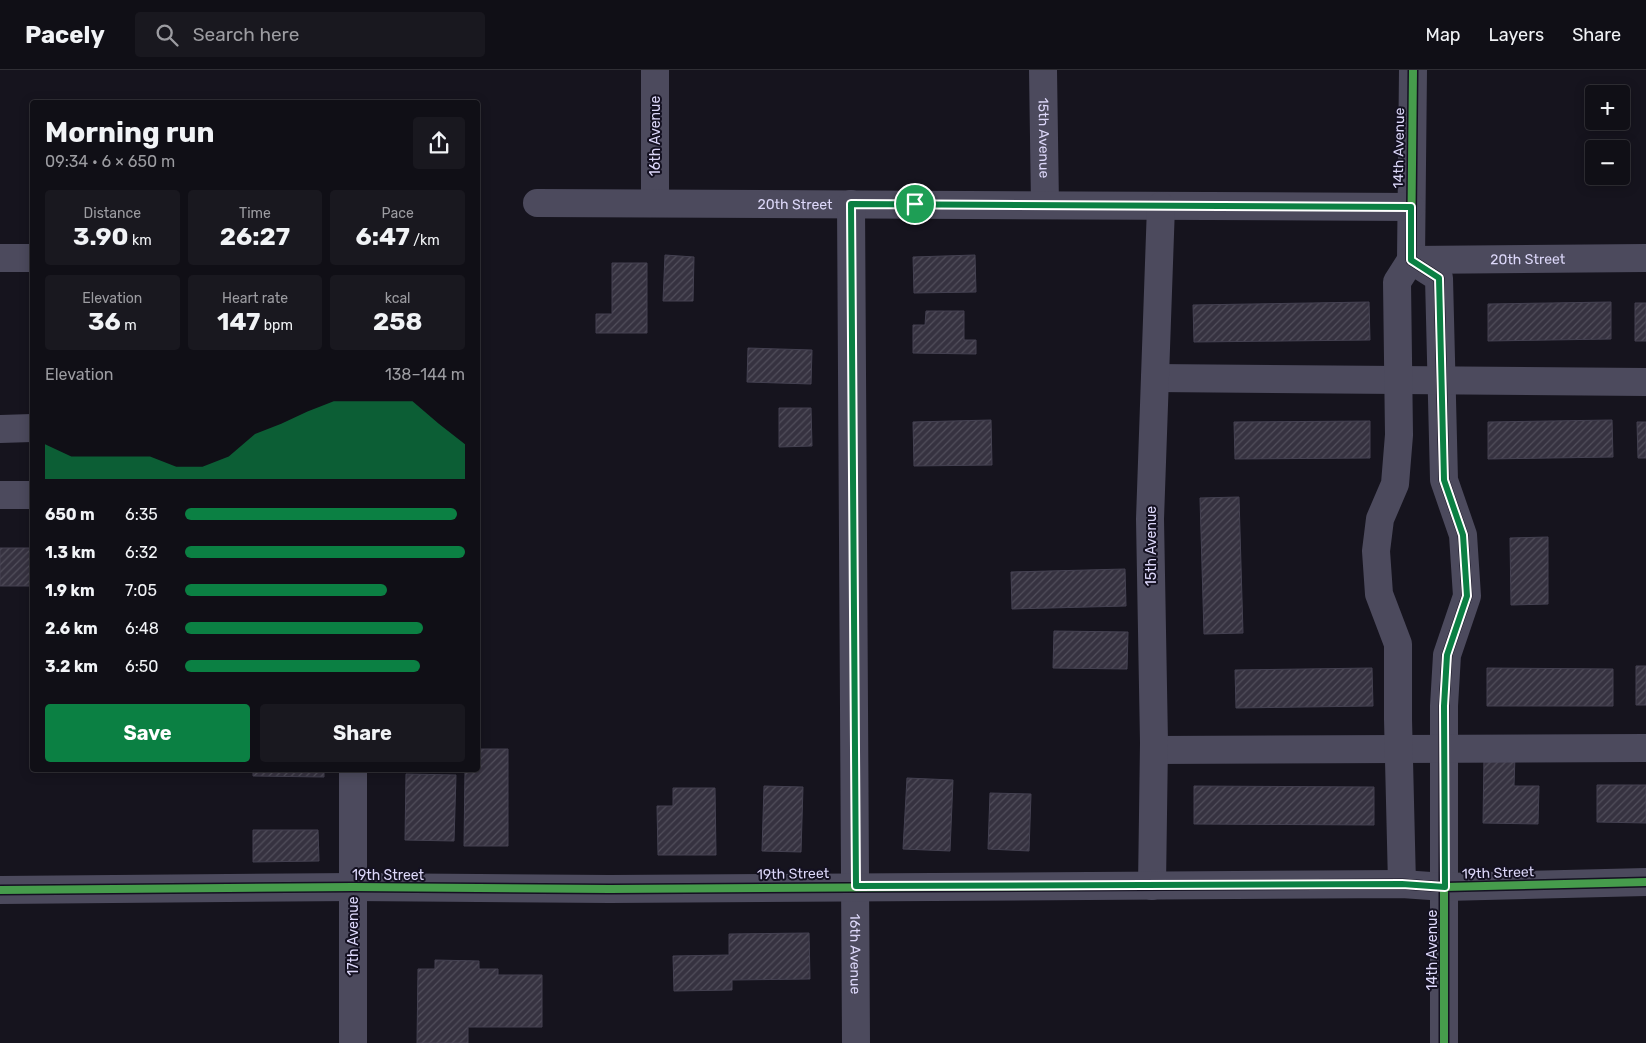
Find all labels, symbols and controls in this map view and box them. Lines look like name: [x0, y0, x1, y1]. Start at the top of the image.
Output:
search box: [135, 12, 485, 57]
text: Pacely: [25, 21, 105, 49]
icon: search: [153, 21, 181, 49]
text: Search here: [193, 23, 299, 46]
text: Map: [1426, 24, 1461, 46]
text: Layers: [1489, 24, 1544, 46]
text: Share: [1572, 24, 1621, 46]
map controls: [1585, 85, 1630, 185]
button: +: [1585, 85, 1630, 130]
street label: 16th Avenue: [647, 96, 664, 176]
street label: 15th Avenue: [1035, 98, 1053, 179]
street label: 14th Avenue: [1390, 107, 1408, 189]
text: Morning run: [45, 116, 214, 149]
button: share: [413, 117, 465, 169]
button: −: [1585, 140, 1630, 185]
text: 09:34 · 6 × 650 m: [45, 152, 175, 171]
pin: [894, 183, 936, 225]
icon: arrive: [901, 190, 929, 218]
street label: 20th Street: [757, 196, 833, 213]
text: Distance: [84, 205, 141, 222]
text: Time: [239, 205, 271, 222]
text: Pace: [382, 205, 414, 222]
text: 3.90: [73, 222, 129, 251]
text: 26:27: [220, 222, 290, 251]
text: 6:47: [356, 222, 410, 251]
text: km: [129, 232, 152, 249]
text: /km: [410, 232, 440, 249]
street label: 20th Street: [1490, 250, 1566, 268]
text: Elevation: [82, 290, 142, 307]
text: Heart rate: [222, 290, 288, 307]
text: kcal: [385, 290, 411, 307]
text: 36: [88, 307, 121, 336]
text: 147: [217, 307, 260, 336]
text: 258: [373, 307, 422, 336]
text: m: [121, 317, 137, 334]
text: bpm: [260, 317, 293, 334]
text: Elevation: [45, 365, 114, 384]
text: 138–144 m: [385, 365, 465, 384]
text: 650 m: [45, 505, 95, 524]
text: 6:35: [125, 505, 158, 524]
street label: 15th Avenue: [1143, 506, 1160, 586]
text: 1.3 km: [45, 543, 95, 562]
text: 6:32: [125, 543, 158, 562]
text: 1.9 km: [45, 581, 95, 600]
text: 7:05: [125, 581, 157, 600]
text: 2.6 km: [45, 619, 98, 638]
text: 6:48: [125, 619, 159, 638]
text: 3.2 km: [45, 657, 98, 676]
text: 6:50: [125, 657, 158, 676]
button: Save: [45, 704, 250, 762]
button: Share: [260, 704, 465, 762]
street label: 19th Street: [1462, 863, 1535, 883]
street label: 19th Street: [757, 865, 830, 883]
street label: 19th Street: [352, 867, 425, 884]
street label: 17th Avenue: [345, 896, 362, 976]
street label: 14th Avenue: [1424, 909, 1441, 990]
street label: 16th Avenue: [847, 914, 864, 994]

